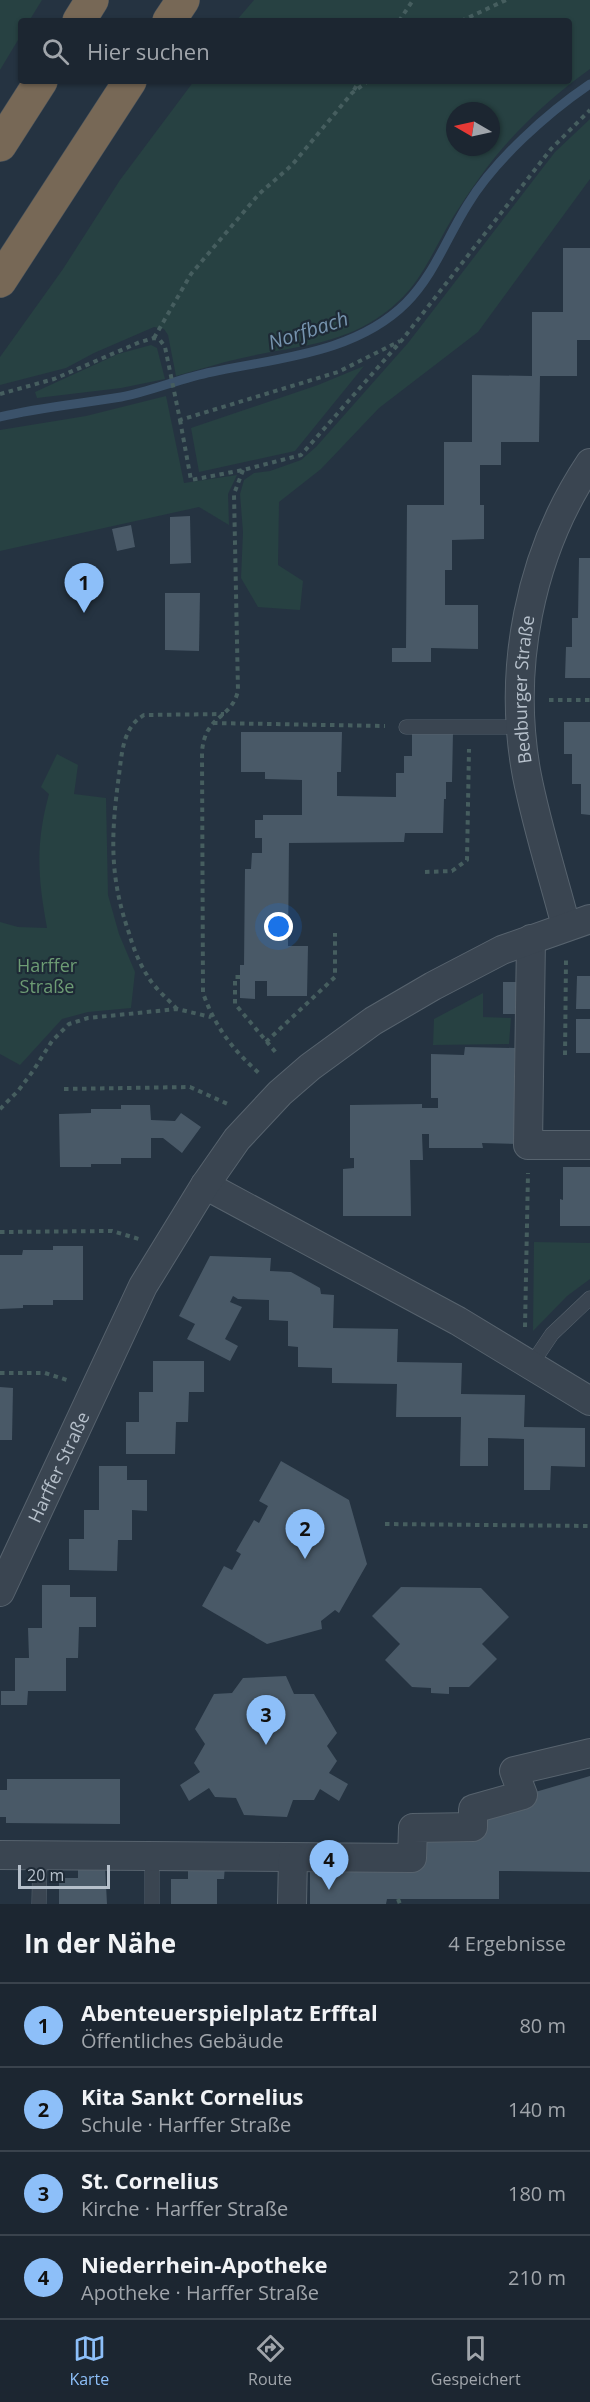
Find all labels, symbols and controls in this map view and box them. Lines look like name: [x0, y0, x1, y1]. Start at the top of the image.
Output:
search box: [18, 18, 572, 84]
icon: search: [39, 35, 72, 68]
text: Hier suchen: [87, 36, 210, 66]
north arrow: [446, 102, 500, 156]
water label: Norfbach: [264, 304, 352, 356]
pin: 1: [64, 564, 104, 613]
street label: Bedburger Straße: [508, 613, 540, 765]
your location: [264, 912, 293, 941]
park label: Harffer Straße: [17, 953, 78, 998]
street label: Harffer Straße: [22, 1408, 95, 1526]
pin: 2: [286, 1510, 324, 1559]
pin: 3: [246, 1696, 286, 1745]
pin: 4: [310, 1840, 348, 1890]
scale bar: [18, 1862, 110, 1890]
text: 20 m: [27, 1864, 64, 1886]
text: In der Nähe: [24, 1925, 176, 1961]
text: 4 Ergebnisse: [448, 1930, 566, 1957]
text: Abenteuerspielplatz Erfftal: [81, 1997, 378, 2027]
text: 1: [38, 2012, 49, 2039]
text: 80 m: [519, 2012, 566, 2039]
text: Öffentliches Gebäude: [81, 2027, 283, 2054]
text: Kita Sankt Cornelius: [81, 2081, 304, 2111]
text: 2: [38, 2096, 49, 2123]
text: 140 m: [508, 2096, 566, 2123]
text: Schule · Harffer Straße: [81, 2111, 291, 2138]
text: St. Cornelius: [81, 2165, 219, 2195]
text: 3: [38, 2180, 49, 2207]
text: 180 m: [508, 2180, 566, 2207]
text: Kirche · Harffer Straße: [81, 2195, 288, 2222]
text: Niederrhein-Apotheke: [81, 2249, 328, 2279]
text: 4: [38, 2264, 49, 2291]
text: 210 m: [508, 2264, 566, 2291]
text: Apotheke · Harffer Straße: [81, 2279, 319, 2306]
tab: Karte: [69, 2332, 109, 2390]
tab: Route: [248, 2332, 292, 2390]
tab: Gespeichert: [431, 2332, 521, 2390]

